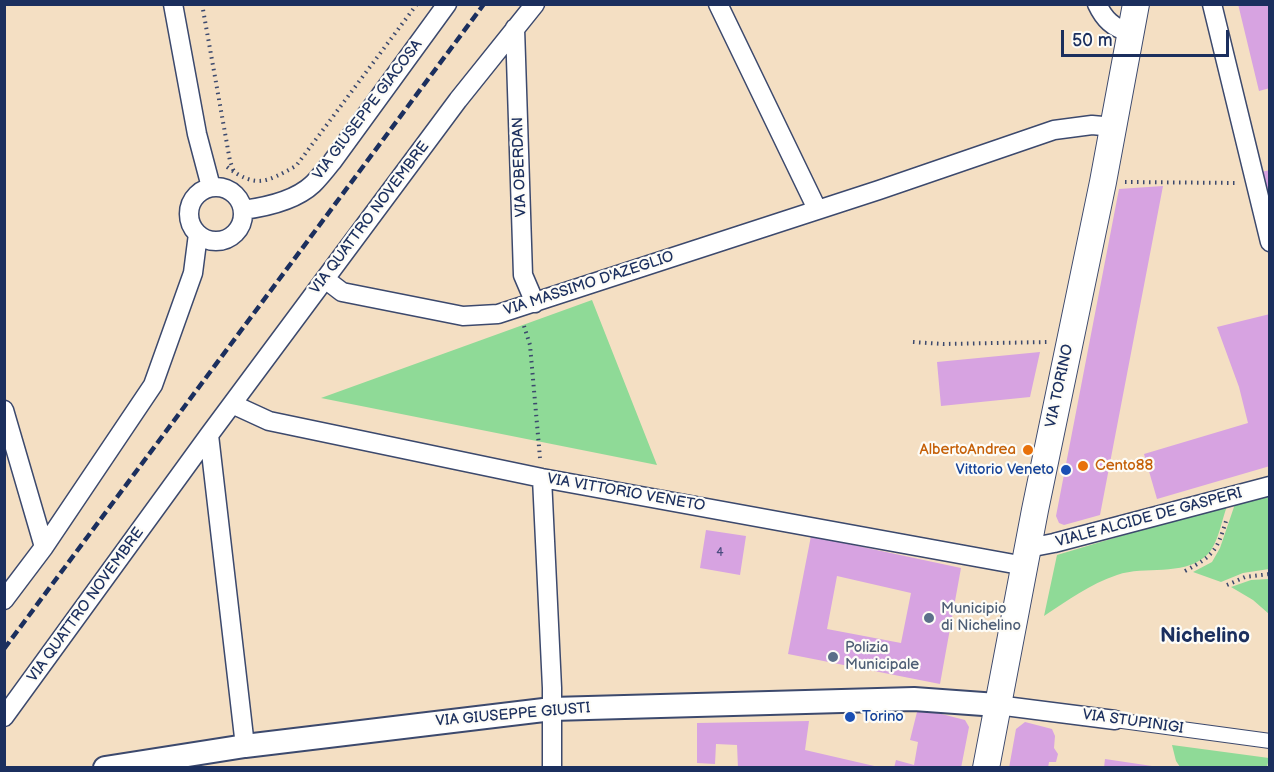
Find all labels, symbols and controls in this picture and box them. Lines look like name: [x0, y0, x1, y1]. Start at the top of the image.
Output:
scale bar: [1064, 18, 1232, 56]
text: 50 m: [1072, 30, 1113, 51]
street label: VIA GIUSEPPE GIACOSA: [309, 36, 427, 184]
street label: VIA OBERDAN: [509, 117, 531, 217]
street label: VIA QUATTRO NOVEMBRE: [307, 138, 433, 298]
street label: VIA MASSIMO D'AZEGLIO: [502, 248, 676, 320]
street label: VIA TORINO: [1042, 343, 1078, 429]
place label: AlbertoAndrea: [920, 441, 1016, 459]
marker: AlbertoAndrea: [1021, 443, 1035, 457]
place label: Cento88: [1095, 457, 1153, 475]
marker: Cento88: [1076, 459, 1090, 473]
place label: Vittorio Veneto: [955, 461, 1054, 479]
marker: Vittorio Veneto: [1059, 463, 1073, 477]
street label: VIA VITTORIO VENETO: [546, 470, 706, 516]
street label: VIALE ALCIDE DE GASPERI: [1054, 484, 1244, 552]
street label: VIA QUATTRO NOVEMBRE: [24, 524, 148, 686]
house number: 4: [716, 546, 724, 560]
place label: Municipio di Nichelino: [941, 600, 1021, 635]
marker: Municipio di Nichelino: [922, 611, 936, 625]
district label: Nichelino: [1160, 624, 1250, 650]
place label: Polizia Municipale: [845, 639, 919, 674]
marker: Polizia Municipale: [826, 650, 840, 664]
street label: VIA GIUSEPPE GIUSTI: [435, 699, 591, 731]
street label: VIA STUPINIGI: [1081, 706, 1185, 738]
place label: Torino: [862, 708, 904, 726]
marker: Torino: [843, 710, 857, 724]

